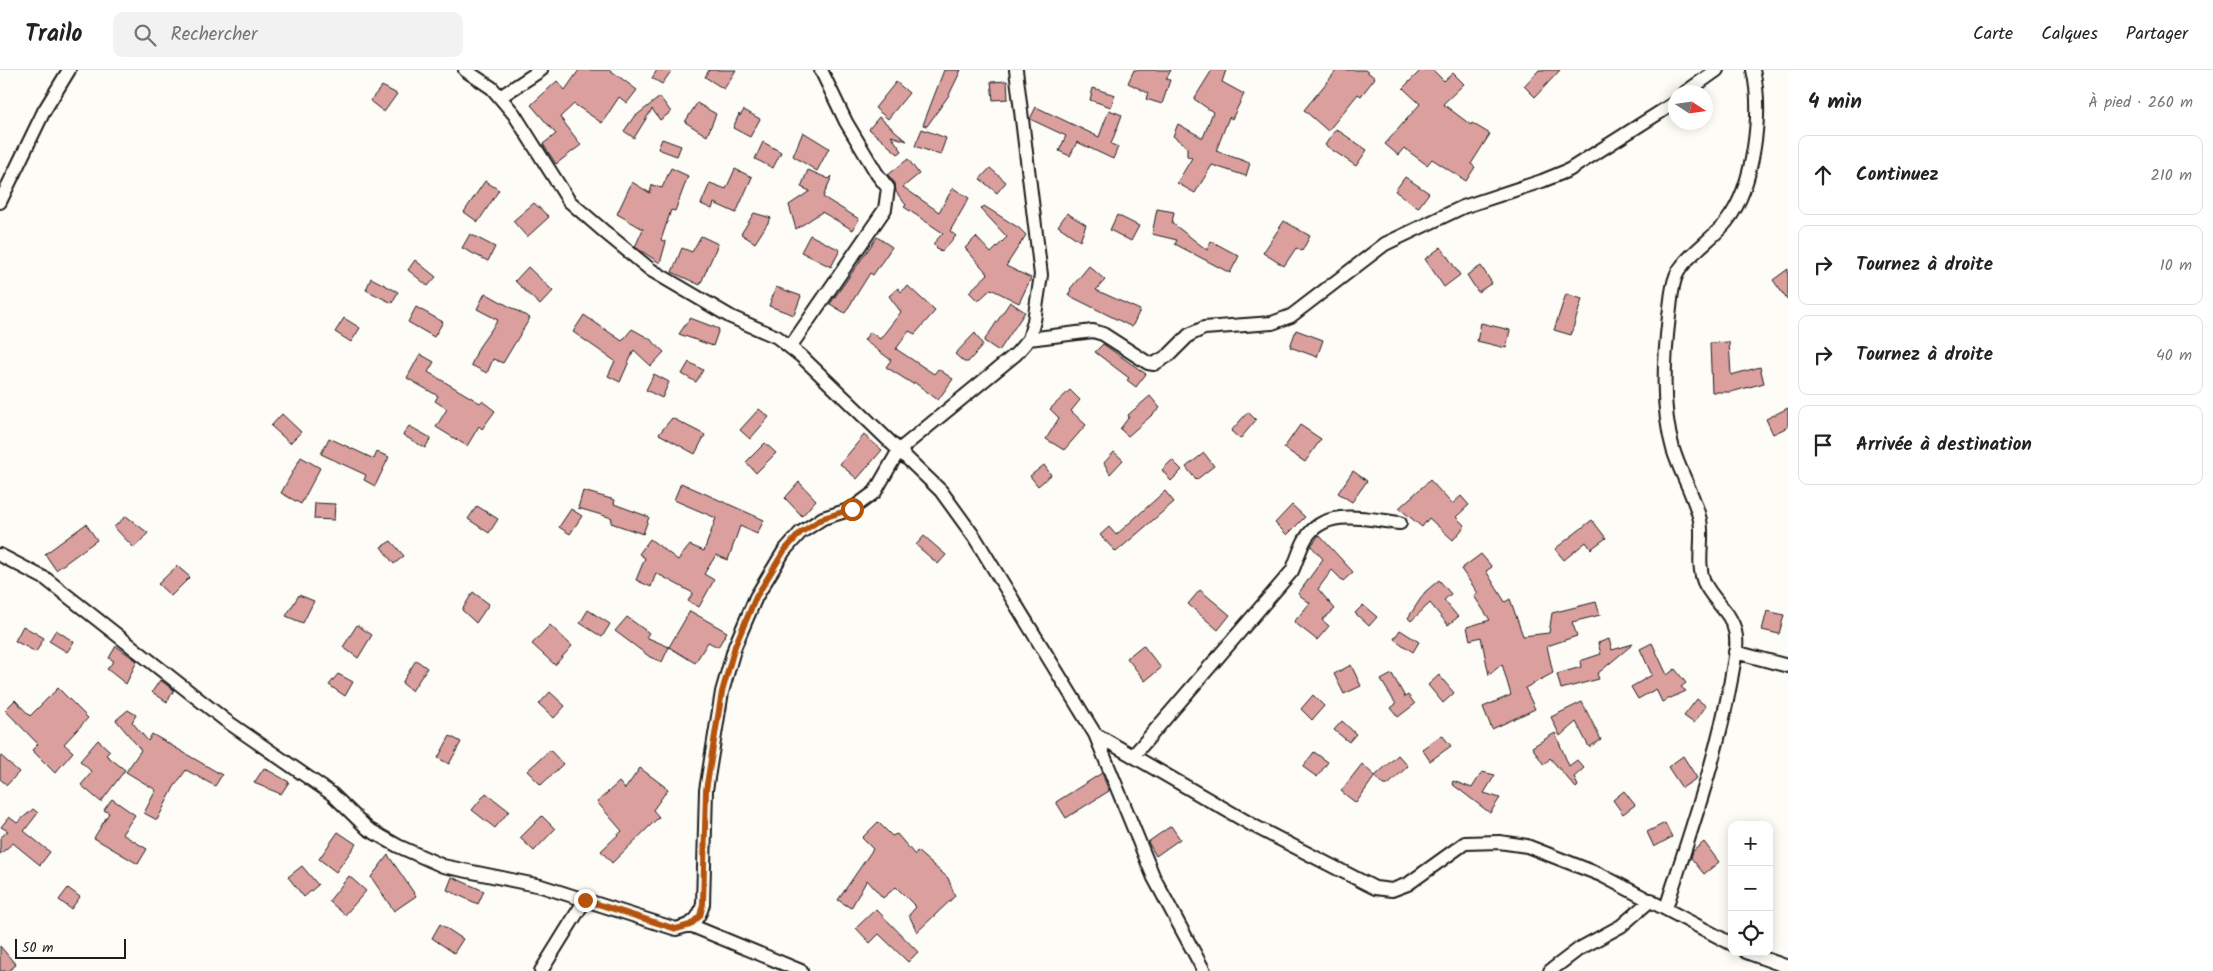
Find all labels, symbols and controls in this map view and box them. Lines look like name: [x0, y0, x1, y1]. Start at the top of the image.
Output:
search box: [113, 12, 463, 57]
text: Trailo: [25, 15, 83, 54]
text: Rechercher: [171, 20, 257, 50]
text: Carte: [1973, 20, 2013, 49]
text: Calques: [2041, 20, 2098, 49]
text: Partager: [2126, 20, 2188, 49]
icon: search: [131, 21, 159, 49]
north arrow: [1668, 85, 1713, 130]
text: 4 min: [1808, 86, 1862, 119]
text: À pied · 260 m: [2088, 90, 2193, 115]
text: Continuez: [1856, 160, 1939, 190]
icon: ahead: [1809, 161, 1837, 189]
text: 210 m: [2151, 163, 2192, 188]
text: Tournez à droite: [1856, 250, 1993, 280]
icon: right: [1809, 251, 1837, 279]
text: 10 m: [2160, 253, 2192, 278]
text: Tournez à droite: [1856, 340, 1993, 370]
icon: right: [1809, 341, 1837, 369]
text: 40 m: [2156, 343, 2192, 368]
text: Arrivée à destination: [1856, 430, 2032, 460]
icon: arrive: [1809, 431, 1837, 459]
route start: [841, 498, 864, 521]
map controls: [1728, 821, 1773, 956]
button: +: [1728, 821, 1773, 866]
button: −: [1728, 866, 1773, 911]
route end: [574, 889, 597, 912]
button: locate: [1728, 911, 1773, 956]
scale bar: [15, 936, 126, 959]
text: 50 m: [22, 937, 53, 959]

